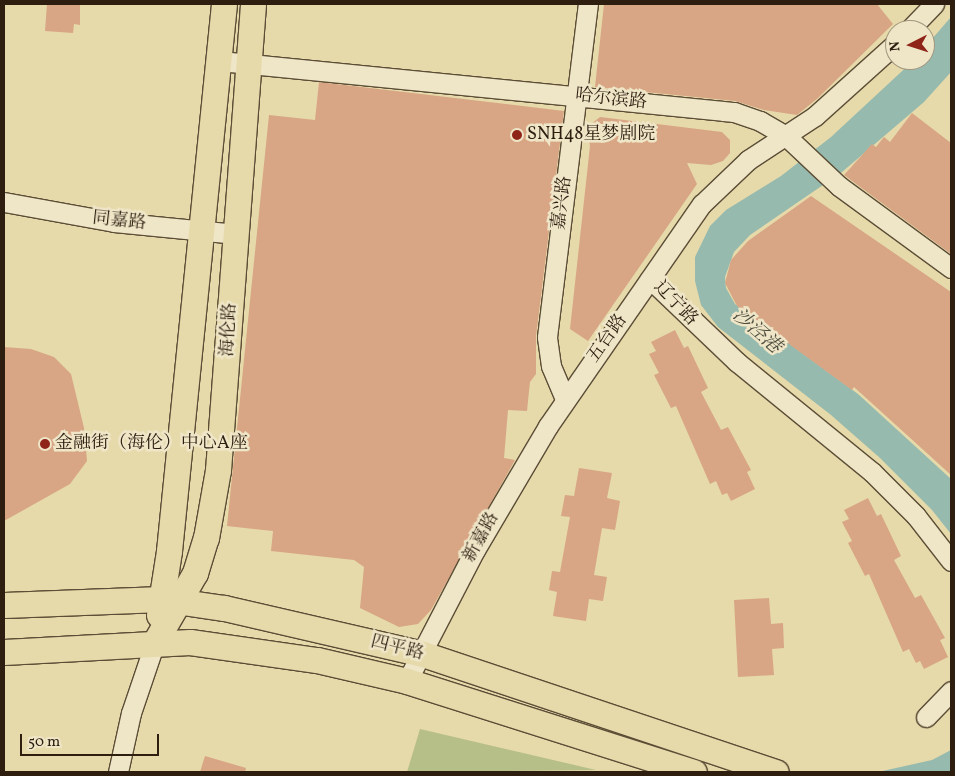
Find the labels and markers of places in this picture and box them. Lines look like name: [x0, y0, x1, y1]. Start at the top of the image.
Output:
place label: SNH48星梦剧院: [527, 124, 655, 146]
marker: SNH48星梦剧院: [511, 129, 523, 141]
place label: 金融街（海伦）中心A座: [55, 433, 248, 455]
marker: 金融街（海伦）中心A座: [39, 438, 51, 450]

